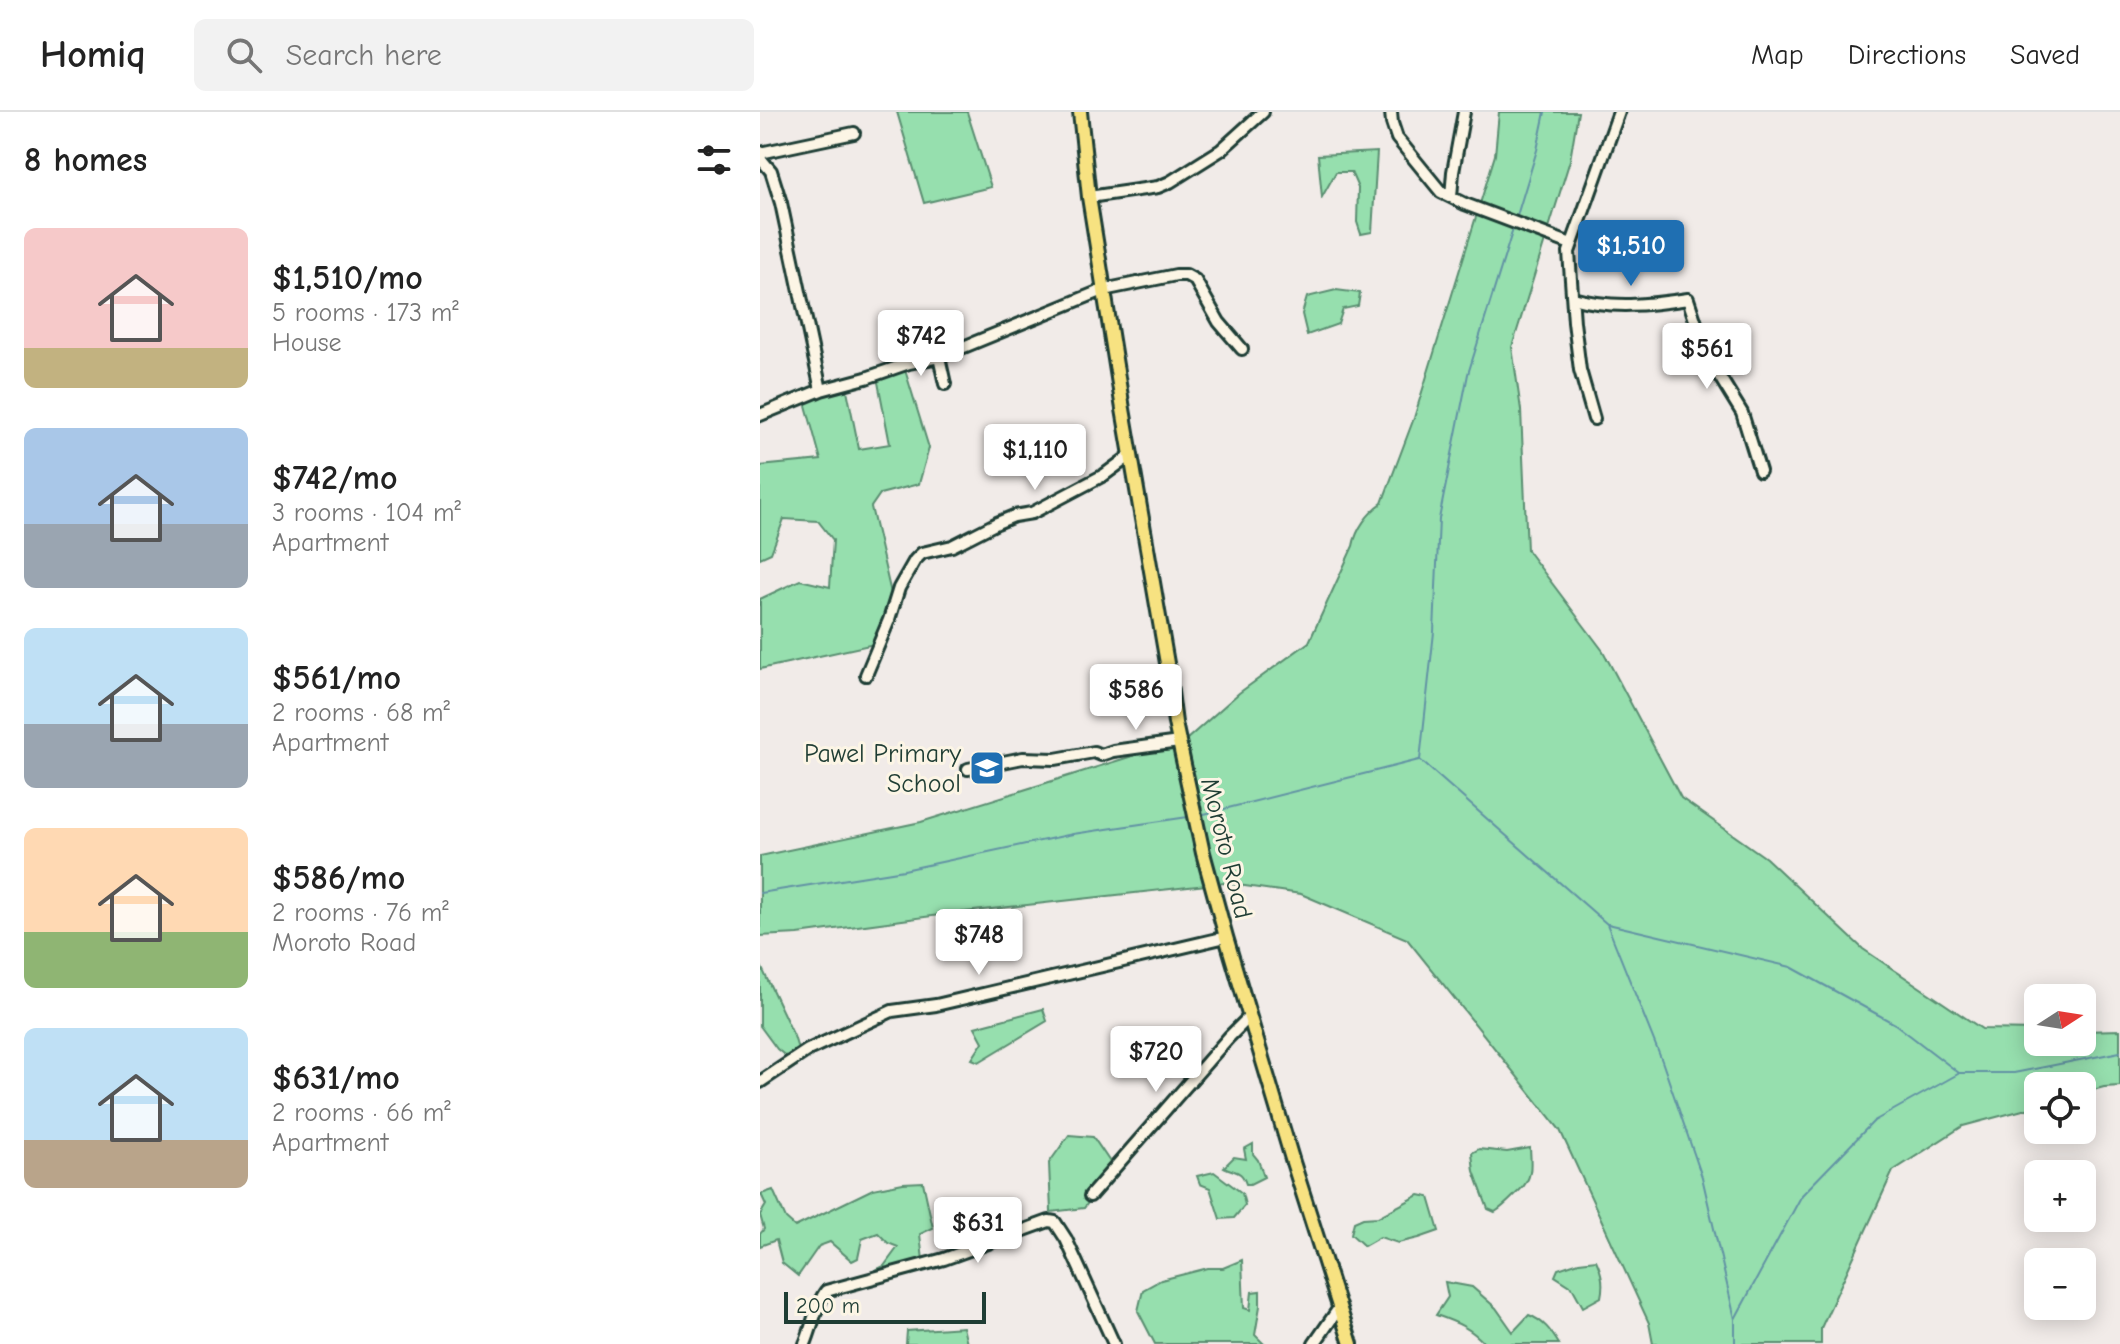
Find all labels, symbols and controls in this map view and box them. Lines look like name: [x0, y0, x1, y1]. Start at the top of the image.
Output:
search box: [194, 19, 754, 91]
text: Homiq: [40, 33, 146, 77]
icon: search: [222, 33, 266, 77]
text: Search here: [286, 38, 442, 73]
text: Map: [1751, 39, 1804, 71]
text: Directions: [1848, 39, 1966, 71]
text: Saved: [2010, 39, 2080, 71]
icon: filters: [692, 138, 736, 182]
text: 8 homes: [24, 140, 147, 180]
pin: $1,510: [1566, 220, 1696, 288]
text: $1,510: [1596, 231, 1666, 261]
text: $1,510/mo: [272, 258, 423, 298]
icon: home: [88, 260, 184, 356]
text: 5 rooms · 173 m²: [272, 298, 459, 328]
pin: $742: [874, 310, 968, 378]
text: $742: [896, 321, 946, 351]
pin: $561: [1660, 323, 1754, 391]
text: House: [272, 328, 342, 358]
text: $561: [1680, 334, 1734, 364]
pin: $1,110: [970, 424, 1100, 492]
text: $1,110: [1002, 435, 1068, 465]
text: $742/mo: [272, 458, 397, 498]
icon: home: [88, 460, 184, 556]
text: 3 rooms · 104 m²: [272, 498, 461, 528]
text: Apartment: [272, 528, 388, 558]
text: $561/mo: [272, 658, 401, 698]
icon: home: [88, 660, 184, 756]
pin: $586: [1089, 664, 1183, 732]
text: $586: [1108, 675, 1164, 705]
text: 2 rooms · 68 m²: [272, 698, 450, 728]
text: Apartment: [272, 728, 388, 758]
place label: Pawel Primary School: [804, 739, 961, 799]
school or university icon: Pawel Primary School: [968, 749, 1006, 787]
street label: Moroto Road: [1194, 775, 1258, 922]
text: $586/mo: [272, 858, 405, 898]
icon: home: [88, 860, 184, 956]
text: 2 rooms · 76 m²: [272, 898, 449, 928]
pin: $748: [932, 909, 1026, 977]
text: $748: [954, 920, 1004, 950]
text: Moroto Road: [272, 928, 416, 958]
north arrow: [2024, 984, 2096, 1056]
map controls: [2024, 984, 2096, 1320]
pin: $720: [1109, 1026, 1203, 1094]
text: $720: [1128, 1037, 1184, 1067]
text: $631/mo: [272, 1058, 400, 1098]
icon: home: [88, 1060, 184, 1156]
button: locate: [2024, 1072, 2096, 1144]
text: 2 rooms · 66 m²: [272, 1098, 451, 1128]
text: Apartment: [272, 1128, 388, 1158]
button: +: [2024, 1160, 2096, 1232]
pin: $631: [931, 1197, 1025, 1265]
text: $631: [952, 1208, 1004, 1238]
button: −: [2024, 1248, 2096, 1320]
scale bar: [784, 1288, 986, 1324]
text: 200 m: [796, 1293, 860, 1319]

